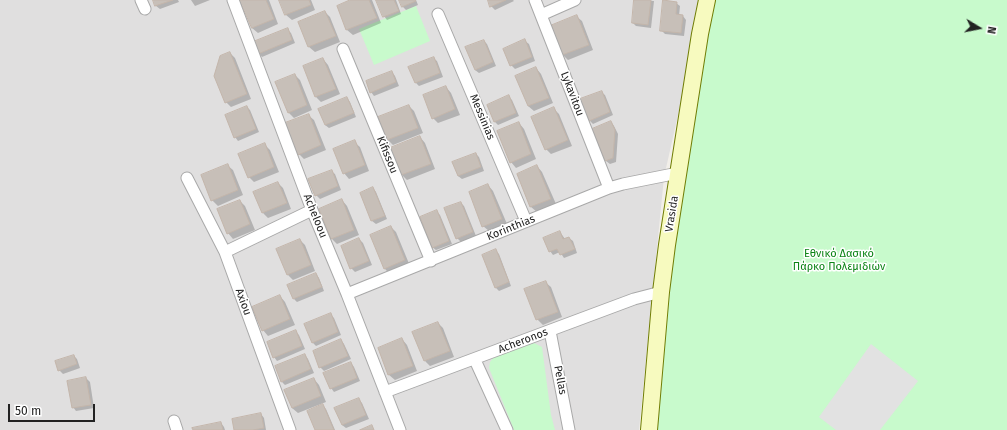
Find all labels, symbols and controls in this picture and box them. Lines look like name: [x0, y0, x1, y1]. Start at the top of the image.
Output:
north arrow: [959, 8, 999, 48]
text: N: [984, 25, 998, 35]
street label: Lykavitou: [557, 70, 587, 118]
street label: Messinias: [466, 92, 498, 142]
street label: Kifissou: [374, 134, 400, 176]
street label: Acheloou: [300, 192, 330, 240]
street label: Vrasida: [663, 195, 681, 233]
street label: Korinthias: [485, 212, 537, 244]
park label: Εθνικό Δασικό Πάρκο Πολεμιδιών: [793, 247, 885, 273]
street label: Axiou: [232, 287, 254, 317]
street label: Acheronos: [496, 325, 550, 357]
street label: Pellas: [551, 364, 569, 396]
scale bar: [10, 396, 97, 422]
text: 50 m: [15, 404, 41, 418]

